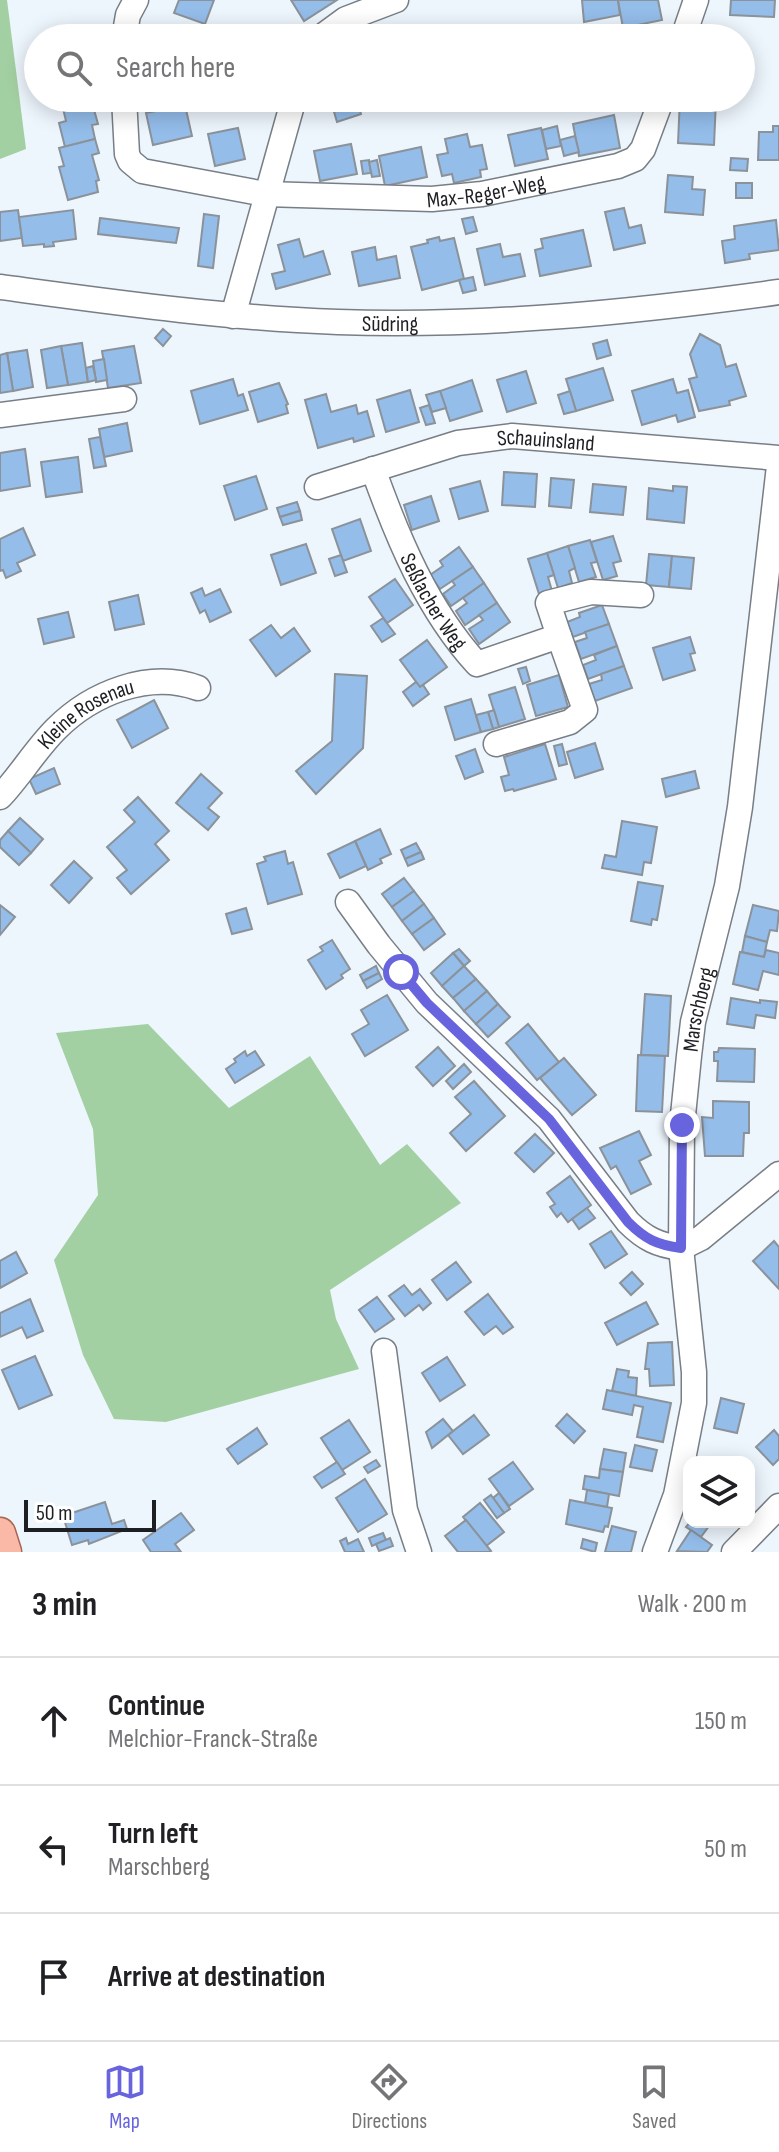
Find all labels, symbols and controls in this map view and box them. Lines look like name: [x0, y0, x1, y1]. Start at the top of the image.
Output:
search box: [24, 24, 755, 112]
icon: search: [52, 46, 96, 90]
text: Search here: [116, 50, 235, 86]
street label: Max-Reger-Weg: [426, 169, 548, 214]
street label: Südring: [362, 311, 419, 338]
street label: Schauinsland: [495, 424, 596, 458]
street label: Seßlacher Weg: [393, 549, 472, 656]
street label: Kleine Rosenau: [32, 674, 137, 755]
route start: [383, 954, 419, 990]
street label: Marschberg: [678, 964, 721, 1053]
route end: [664, 1107, 700, 1143]
map controls: [683, 1456, 755, 1528]
button: layers: [683, 1456, 755, 1528]
scale bar: [24, 1496, 156, 1532]
text: 50 m: [36, 1500, 72, 1527]
text: 3 min: [32, 1584, 97, 1625]
text: Walk · 200 m: [638, 1589, 747, 1620]
text: Continue: [108, 1688, 205, 1724]
icon: ahead: [32, 1699, 76, 1743]
text: 150 m: [695, 1706, 747, 1737]
text: Melchior-Franck-Straße: [108, 1724, 318, 1755]
text: Turn left: [108, 1816, 198, 1852]
icon: left: [32, 1827, 76, 1871]
text: 50 m: [704, 1834, 747, 1865]
text: Marschberg: [108, 1852, 210, 1883]
icon: arrive: [32, 1955, 76, 1999]
text: Arrive at destination: [108, 1959, 325, 1995]
tab: Map: [103, 2060, 147, 2135]
tab: Directions: [352, 2060, 427, 2135]
tab: Saved: [632, 2060, 676, 2135]

